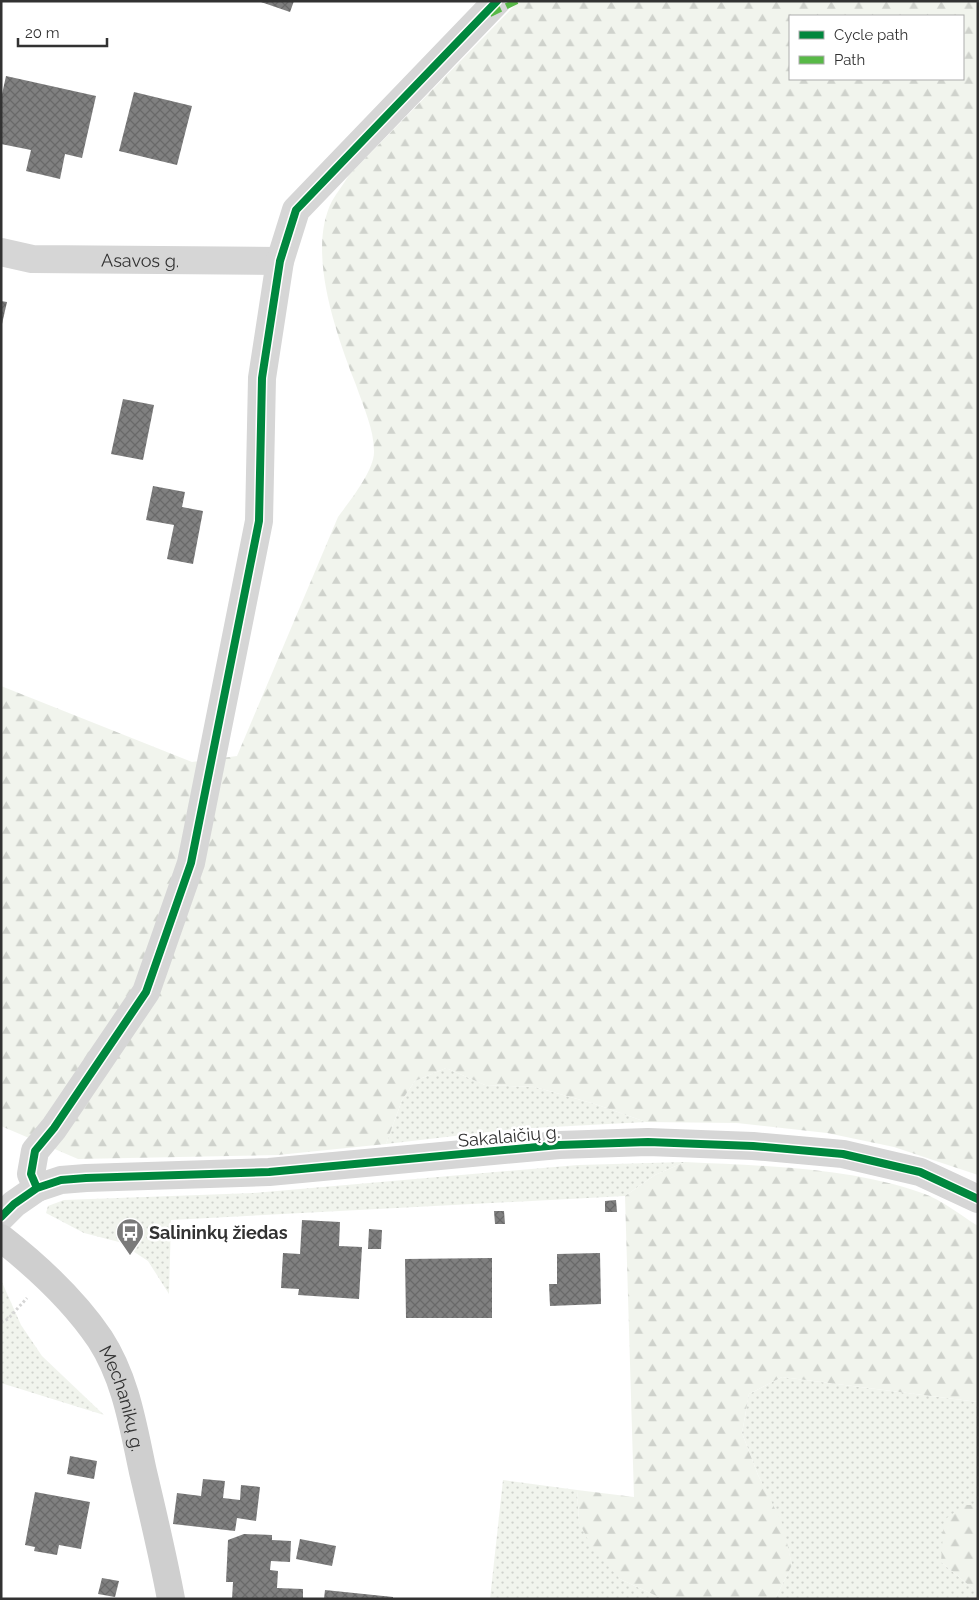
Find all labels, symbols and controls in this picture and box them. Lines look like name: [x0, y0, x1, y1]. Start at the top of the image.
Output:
scale bar: [18, 15, 106, 47]
legend: [789, 15, 964, 80]
text: 20 m: [25, 24, 60, 42]
text: Cycle path: [834, 26, 908, 44]
text: Path: [834, 51, 865, 69]
street label: Asavos g.: [101, 249, 179, 271]
street label: Sakalaičių g.: [457, 1121, 561, 1151]
bus stop icon: Salininkų žiedas: [115, 1217, 145, 1256]
place label: Salininkų žiedas: [149, 1222, 288, 1243]
street label: Mechanikų g.: [96, 1342, 149, 1453]

